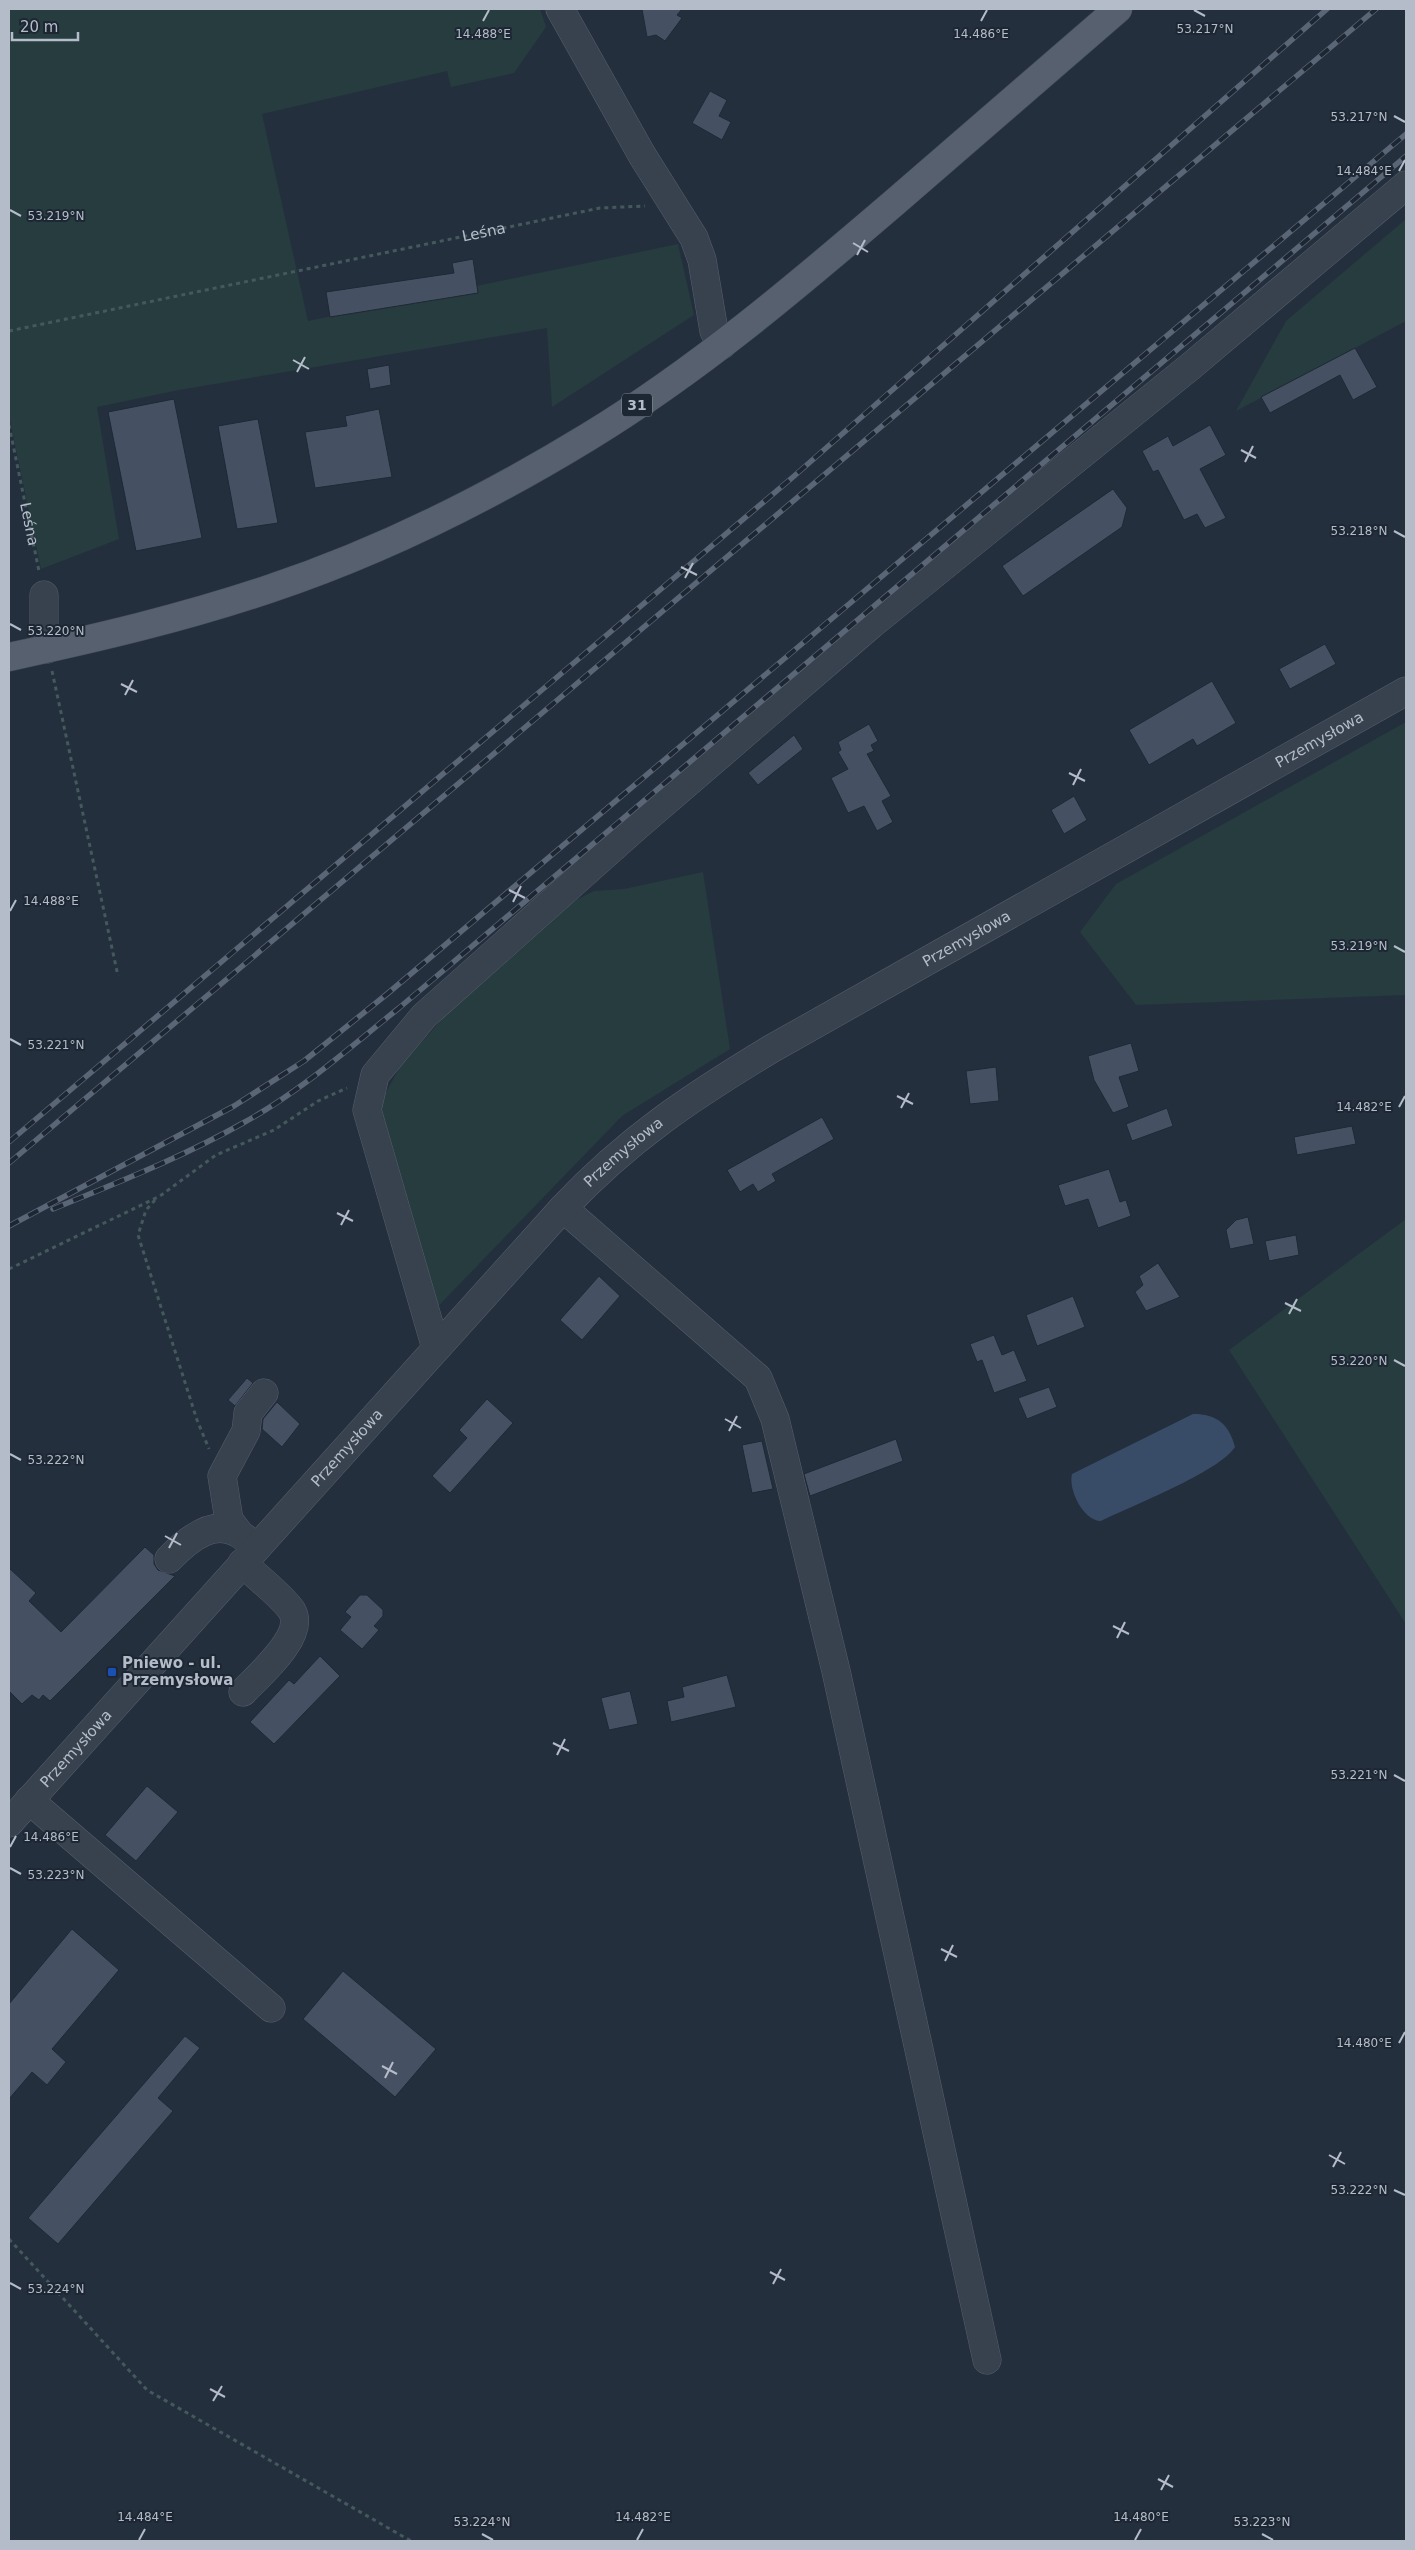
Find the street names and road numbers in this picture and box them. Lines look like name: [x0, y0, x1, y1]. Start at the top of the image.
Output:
street label: Leśna: [461, 219, 507, 245]
road number: 31: [622, 394, 652, 416]
street label: Leśna: [16, 501, 43, 547]
street label: Przemysłowa: [1272, 708, 1367, 772]
street label: Przemysłowa: [919, 907, 1014, 971]
street label: Przemysłowa: [580, 1114, 667, 1191]
street label: Przemysłowa: [307, 1405, 387, 1490]
street label: Przemysłowa: [36, 1706, 116, 1791]

